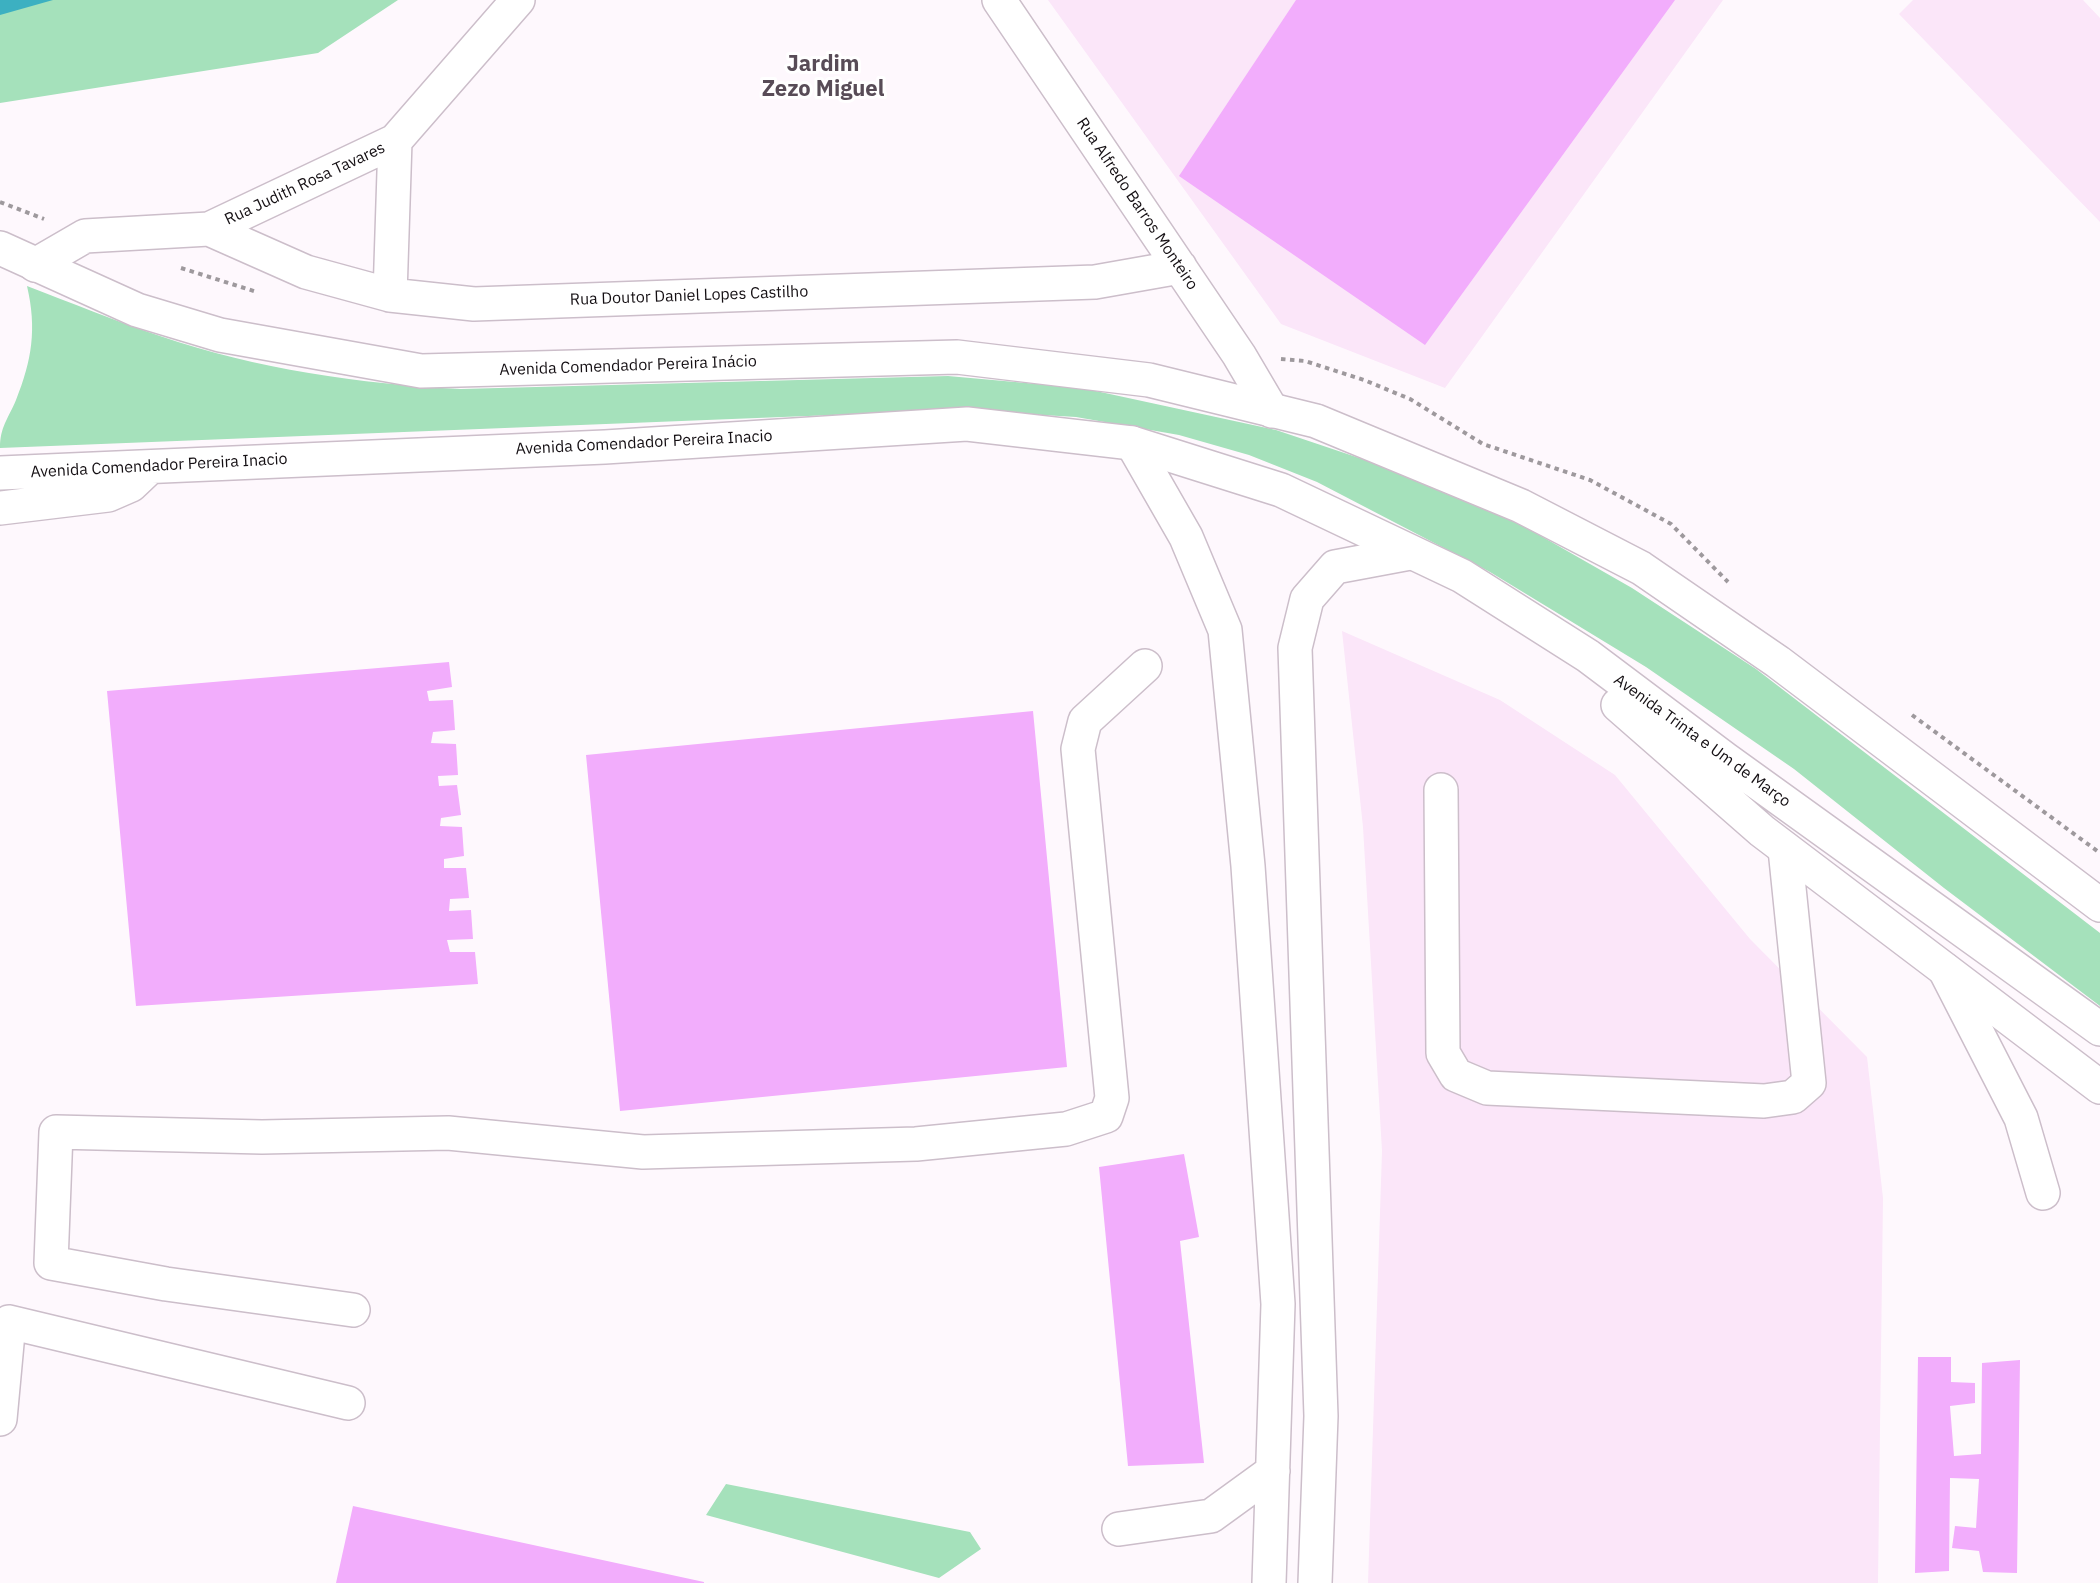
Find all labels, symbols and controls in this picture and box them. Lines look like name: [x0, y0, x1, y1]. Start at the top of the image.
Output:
district label: Jardim Zezo Miguel: [762, 52, 884, 104]
street label: Rua Alfredo Barros Monteiro: [1072, 114, 1202, 294]
street label: Rua Judith Rosa Tavares: [222, 138, 388, 230]
street label: Rua Doutor Daniel Lopes Castilho: [569, 282, 809, 310]
street label: Avenida Comendador Pereira Inácio: [499, 352, 757, 380]
street label: Avenida Comendador Pereira Inacio: [515, 427, 773, 459]
street label: Avenida Comendador Pereira Inacio: [30, 450, 288, 482]
street label: Avenida Trinta e Um de Março: [1610, 670, 1794, 812]

